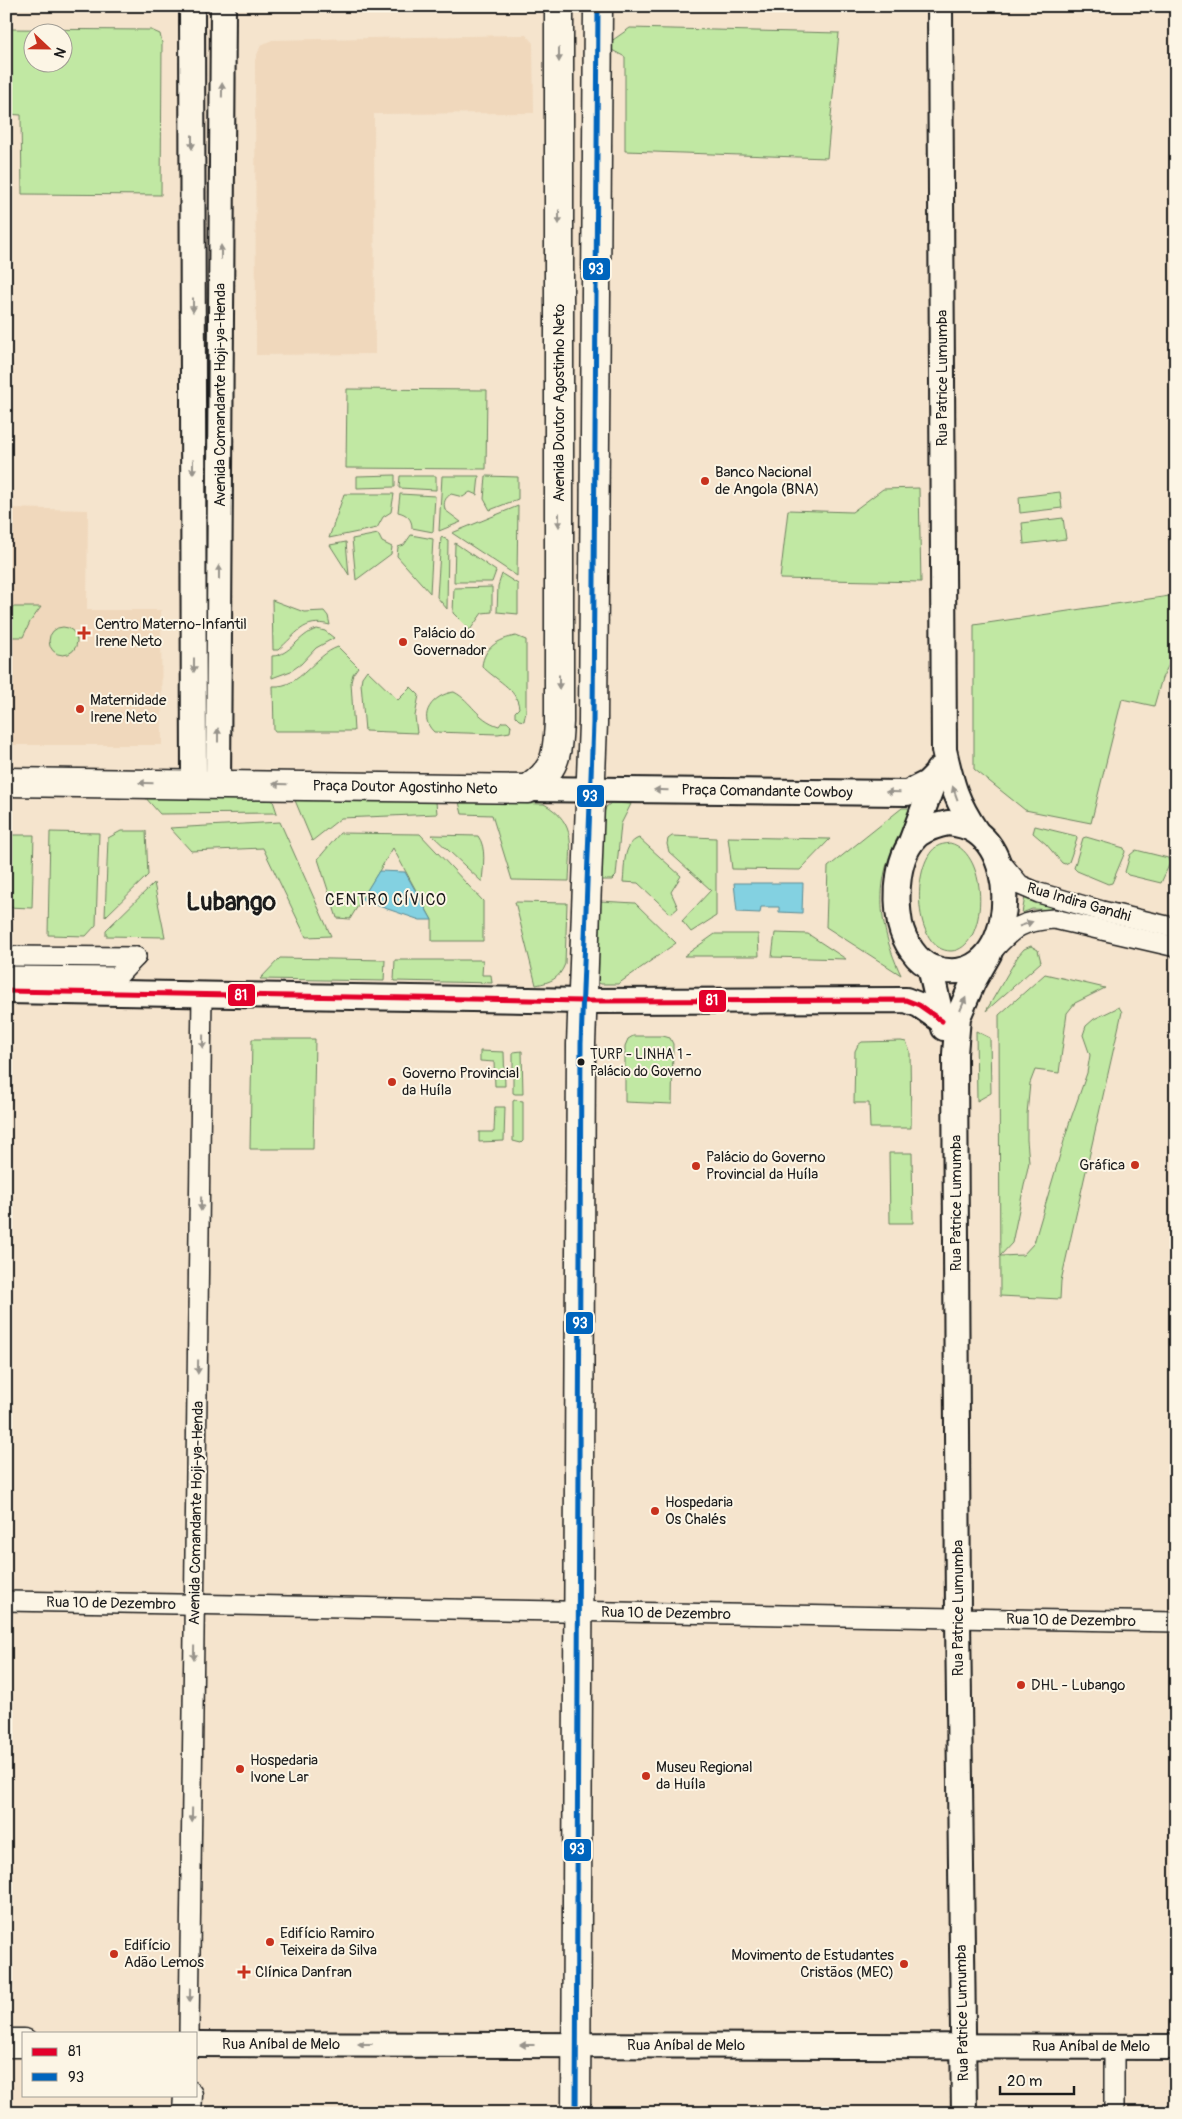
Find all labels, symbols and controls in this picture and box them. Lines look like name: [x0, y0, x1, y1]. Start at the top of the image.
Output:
north arrow: [22, 22, 72, 72]
text: N: [50, 45, 69, 60]
one-way arrow: [555, 47, 563, 63]
one-way arrow: [218, 82, 226, 98]
one-way arrow: [188, 135, 196, 151]
one-way arrow: [555, 210, 563, 226]
one-way arrow: [217, 244, 225, 260]
line badge: 93: [582, 257, 611, 281]
text: 93: [588, 261, 604, 278]
street label: Avenida Comandante Hoji-ya-Henda: [211, 283, 230, 507]
one-way arrow: [189, 297, 197, 313]
street label: Avenida Doutor Agostinho Neto: [550, 304, 569, 502]
street label: Rua Patrice Lumumba: [933, 310, 952, 446]
one-way arrow: [189, 460, 197, 476]
place label: Banco Nacional de Angola (BNA): [715, 463, 819, 499]
marker: Banco Nacional de Angola (BNA): [699, 475, 711, 487]
one-way arrow: [555, 512, 563, 528]
one-way arrow: [215, 564, 223, 580]
place label: Centro Materno-Infantil Irene Neto: [95, 615, 247, 651]
place label: Palácio do Governador: [413, 624, 487, 660]
marker: Centro Materno-Infantil Irene Neto: [77, 626, 91, 640]
marker: Palácio do Governador: [397, 636, 409, 648]
one-way arrow: [190, 657, 198, 673]
one-way arrow: [555, 675, 563, 691]
place label: Maternidade Irene Neto: [90, 691, 167, 727]
marker: Maternidade Irene Neto: [74, 703, 86, 715]
one-way arrow: [214, 727, 222, 743]
street label: Praça Doutor Agostinho Neto: [312, 776, 498, 799]
one-way arrow: [137, 779, 153, 787]
one-way arrow: [271, 780, 287, 788]
street label: Praça Comandante Cowboy: [681, 781, 853, 803]
line badge: 93: [576, 784, 605, 808]
one-way arrow: [951, 785, 958, 800]
one-way arrow: [653, 786, 669, 794]
text: 93: [582, 788, 598, 805]
one-way arrow: [885, 788, 901, 796]
street label: Rua Indira Gandhi: [1025, 879, 1133, 926]
district label: Lubango: [186, 887, 277, 918]
district label: CENTRO CÍVICO: [325, 890, 447, 910]
one-way arrow: [1019, 919, 1034, 927]
line badge: 81: [227, 983, 256, 1007]
text: 81: [235, 987, 247, 1004]
line badge: 81: [698, 989, 727, 1013]
text: 81: [706, 992, 718, 1009]
one-way arrow: [960, 997, 968, 1011]
one-way arrow: [198, 1034, 206, 1050]
place label: TURP - LINHA 1 - Palácio do Governo: [590, 1046, 702, 1080]
marker: TURP - LINHA 1 - Palácio do Governo: [576, 1057, 586, 1067]
place label: Governo Provincial da Huíla: [402, 1064, 519, 1100]
marker: Governo Provincial da Huíla: [386, 1076, 398, 1088]
street label: Rua Patrice Lumumba: [947, 1135, 966, 1271]
place label: Palácio do Governo Provincial da Huíla: [706, 1148, 826, 1184]
place label: Gráfica: [1079, 1156, 1125, 1175]
marker: Gráfica: [1129, 1159, 1141, 1171]
marker: Palácio do Governo Provincial da Huíla: [690, 1160, 702, 1172]
one-way arrow: [197, 1197, 205, 1213]
line badge: 93: [565, 1311, 594, 1335]
text: 93: [572, 1315, 588, 1332]
one-way arrow: [194, 1359, 202, 1375]
street label: Avenida Comandante Hoji-ya-Henda: [185, 1401, 208, 1625]
place label: Hospedaria Os Chalés: [665, 1493, 733, 1529]
marker: Hospedaria Os Chalés: [649, 1505, 661, 1517]
street label: Rua Patrice Lumumba: [949, 1540, 968, 1676]
street label: Rua 10 de Dezembro: [46, 1593, 176, 1614]
street label: Rua 10 de Dezembro: [601, 1603, 731, 1624]
street label: Rua 10 de Dezembro: [1006, 1610, 1136, 1631]
one-way arrow: [190, 1645, 198, 1661]
place label: DHL - Lubango: [1031, 1676, 1125, 1695]
marker: DHL - Lubango: [1015, 1679, 1027, 1691]
place label: Hospedaria Ivone Lar: [250, 1751, 318, 1787]
place label: Museu Regional da Huíla: [656, 1758, 752, 1794]
marker: Hospedaria Ivone Lar: [234, 1763, 246, 1775]
marker: Museu Regional da Huíla: [640, 1770, 652, 1782]
one-way arrow: [188, 1808, 196, 1824]
line badge: 93: [563, 1838, 592, 1862]
text: 93: [569, 1841, 585, 1858]
place label: Edifício Ramiro Teixeira da Silva: [280, 1924, 377, 1960]
place label: Edifício Adão Lemos: [124, 1936, 204, 1972]
marker: Edifício Ramiro Teixeira da Silva: [264, 1936, 276, 1948]
street label: Rua Patrice Lumumba: [952, 1944, 973, 2081]
place label: Movimento de Estudantes Cristãos (MEC): [731, 1946, 894, 1982]
marker: Edifício Adão Lemos: [108, 1948, 120, 1960]
marker: Movimento de Estudantes Cristãos (MEC): [898, 1958, 910, 1970]
place label: Clínica Danfran: [255, 1963, 352, 1982]
marker: Clínica Danfran: [237, 1965, 251, 1979]
one-way arrow: [186, 1988, 194, 2004]
legend: [22, 2032, 198, 2096]
street label: Rua Aníbal de Melo: [222, 2035, 340, 2054]
street label: Rua Aníbal de Melo: [627, 2036, 745, 2055]
street label: Rua Aníbal de Melo: [1032, 2037, 1150, 2056]
one-way arrow: [357, 2040, 373, 2048]
one-way arrow: [519, 2041, 535, 2049]
text: 81: [68, 2042, 81, 2061]
scale bar: [1000, 2064, 1073, 2096]
text: 93: [68, 2068, 84, 2087]
text: 20 m: [1007, 2072, 1042, 2091]

